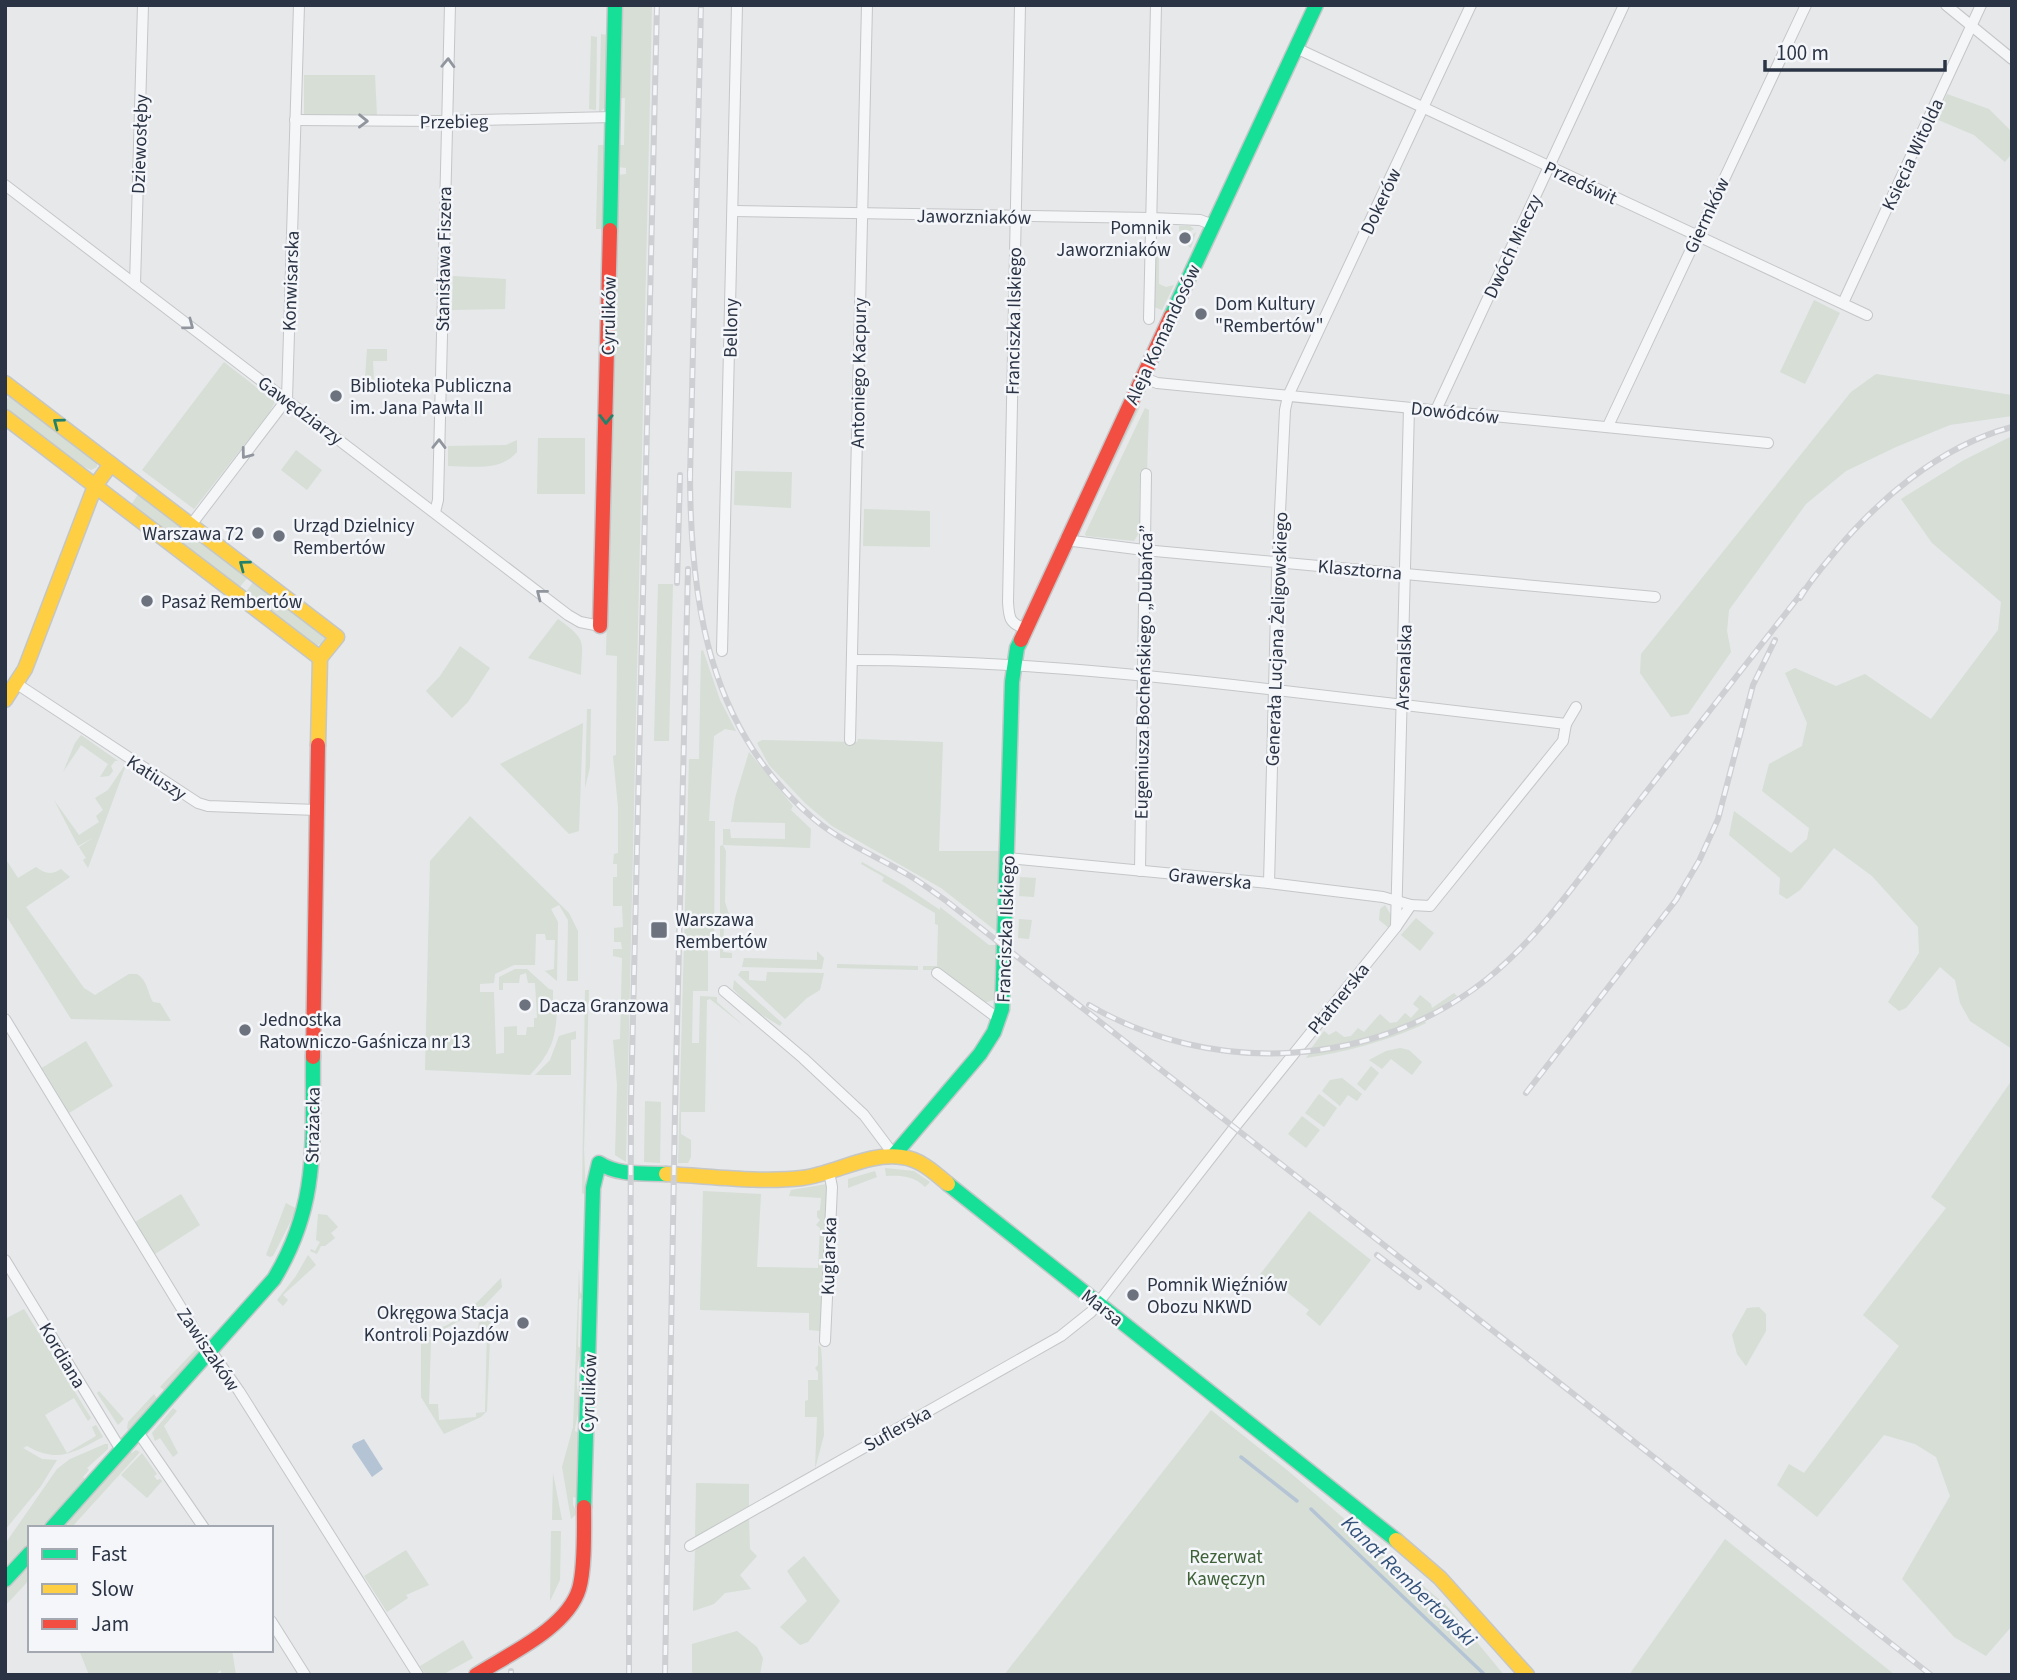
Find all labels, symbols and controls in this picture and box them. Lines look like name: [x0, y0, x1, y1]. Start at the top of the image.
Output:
scale bar: [1765, 28, 1945, 72]
text: 100 m: [1776, 38, 1829, 68]
one-way arrow: [441, 57, 456, 68]
street label: Dziewosłęby: [125, 93, 156, 195]
street label: Księcia Witolda: [1876, 94, 1951, 215]
street label: Przebieg: [420, 108, 489, 137]
one-way arrow: [358, 113, 369, 129]
street label: Przedświt: [1539, 155, 1622, 212]
street label: Dokerów: [1354, 164, 1409, 239]
street label: Giermków: [1678, 173, 1737, 258]
street label: Stanisława Fiszera: [430, 186, 459, 332]
street label: Dwóch Mieczy: [1477, 190, 1549, 303]
street label: Jaworzniaków: [916, 203, 1032, 232]
place label: Pomnik Jaworzniaków: [1056, 215, 1172, 264]
street label: Konwisarska: [276, 230, 307, 332]
marker: Pomnik Jaworzniaków: [1177, 230, 1193, 246]
street label: Franciszka Ilskiego: [1000, 247, 1029, 395]
street label: Aleja Komandosów: [1119, 260, 1208, 409]
street label: Cyrulików: [595, 276, 624, 356]
place label: Dom Kultury "Rembertów": [1215, 291, 1324, 340]
street label: Antoniego Kacpury: [845, 297, 874, 449]
street label: Bellony: [717, 298, 746, 358]
marker: Dom Kultury "Rembertów": [1193, 306, 1209, 322]
one-way arrow: [181, 317, 193, 330]
street label: Gawędziarzy: [252, 370, 348, 452]
place label: Biblioteka Publiczna im. Jana Pawła II: [350, 373, 512, 422]
marker: Biblioteka Publiczna im. Jana Pawła II: [328, 388, 344, 404]
street label: Dowódców: [1409, 395, 1501, 432]
one-way arrow: [598, 414, 613, 425]
one-way arrow: [53, 419, 66, 432]
one-way arrow: [431, 438, 447, 449]
one-way arrow: [242, 446, 254, 458]
street label: Generała Lucjana Żeligowskiego: [1260, 511, 1295, 767]
place label: Urząd Dzielnicy Rembertów: [293, 513, 415, 562]
place label: Warszawa 72: [142, 521, 244, 548]
marker: Warszawa 72: [250, 525, 266, 541]
street label: Eugeniusza Bocheńskiego „Dubańca”: [1128, 525, 1161, 820]
marker: Urząd Dzielnicy Rembertów: [271, 528, 287, 544]
street label: Klasztorna: [1317, 553, 1403, 588]
one-way arrow: [239, 561, 251, 573]
place label: Pasaż Rembertów: [161, 589, 303, 616]
one-way arrow: [537, 590, 549, 603]
marker: Pasaż Rembertów: [139, 593, 155, 609]
street label: Arsenalska: [1390, 624, 1419, 710]
street label: Katiuszy: [121, 749, 192, 808]
street label: Franciszka Ilskiego: [990, 855, 1023, 1003]
street label: Grawerska: [1167, 862, 1253, 897]
place label: Warszawa Rembertów: [675, 907, 768, 956]
marker: Warszawa Rembertów: [649, 920, 669, 940]
street label: Płatnerska: [1302, 957, 1376, 1041]
place label: Dacza Granzowa: [539, 993, 669, 1020]
marker: Dacza Granzowa: [517, 997, 533, 1013]
place label: Jednostka Ratowniczo-Gaśnicza nr 13: [259, 1007, 471, 1056]
marker: Jednostka Ratowniczo-Gaśnicza nr 13: [237, 1022, 253, 1038]
street label: Strażacka: [299, 1087, 328, 1164]
street label: Kuglarska: [815, 1216, 844, 1296]
place label: Pomnik Więźniów Obozu NKWD: [1147, 1272, 1288, 1321]
street label: Marsa: [1075, 1283, 1129, 1333]
marker: Pomnik Więźniów Obozu NKWD: [1125, 1287, 1141, 1303]
place label: Okręgowa Stacja Kontroli Pojazdów: [364, 1300, 509, 1349]
street label: Zawiszaków: [170, 1303, 246, 1397]
marker: Okręgowa Stacja Kontroli Pojazdów: [515, 1315, 531, 1331]
street label: Kordiana: [32, 1318, 92, 1394]
street label: Cyrulików: [575, 1353, 604, 1433]
street label: Suflerska: [859, 1400, 936, 1459]
water label: Kanał Rembertowski: [1335, 1509, 1484, 1654]
legend: [28, 1526, 273, 1652]
text: Fast: [91, 1539, 127, 1569]
park label: Rezerwat Kawęczyn: [1186, 1544, 1266, 1593]
text: Slow: [91, 1574, 134, 1604]
text: Jam: [91, 1609, 129, 1639]

